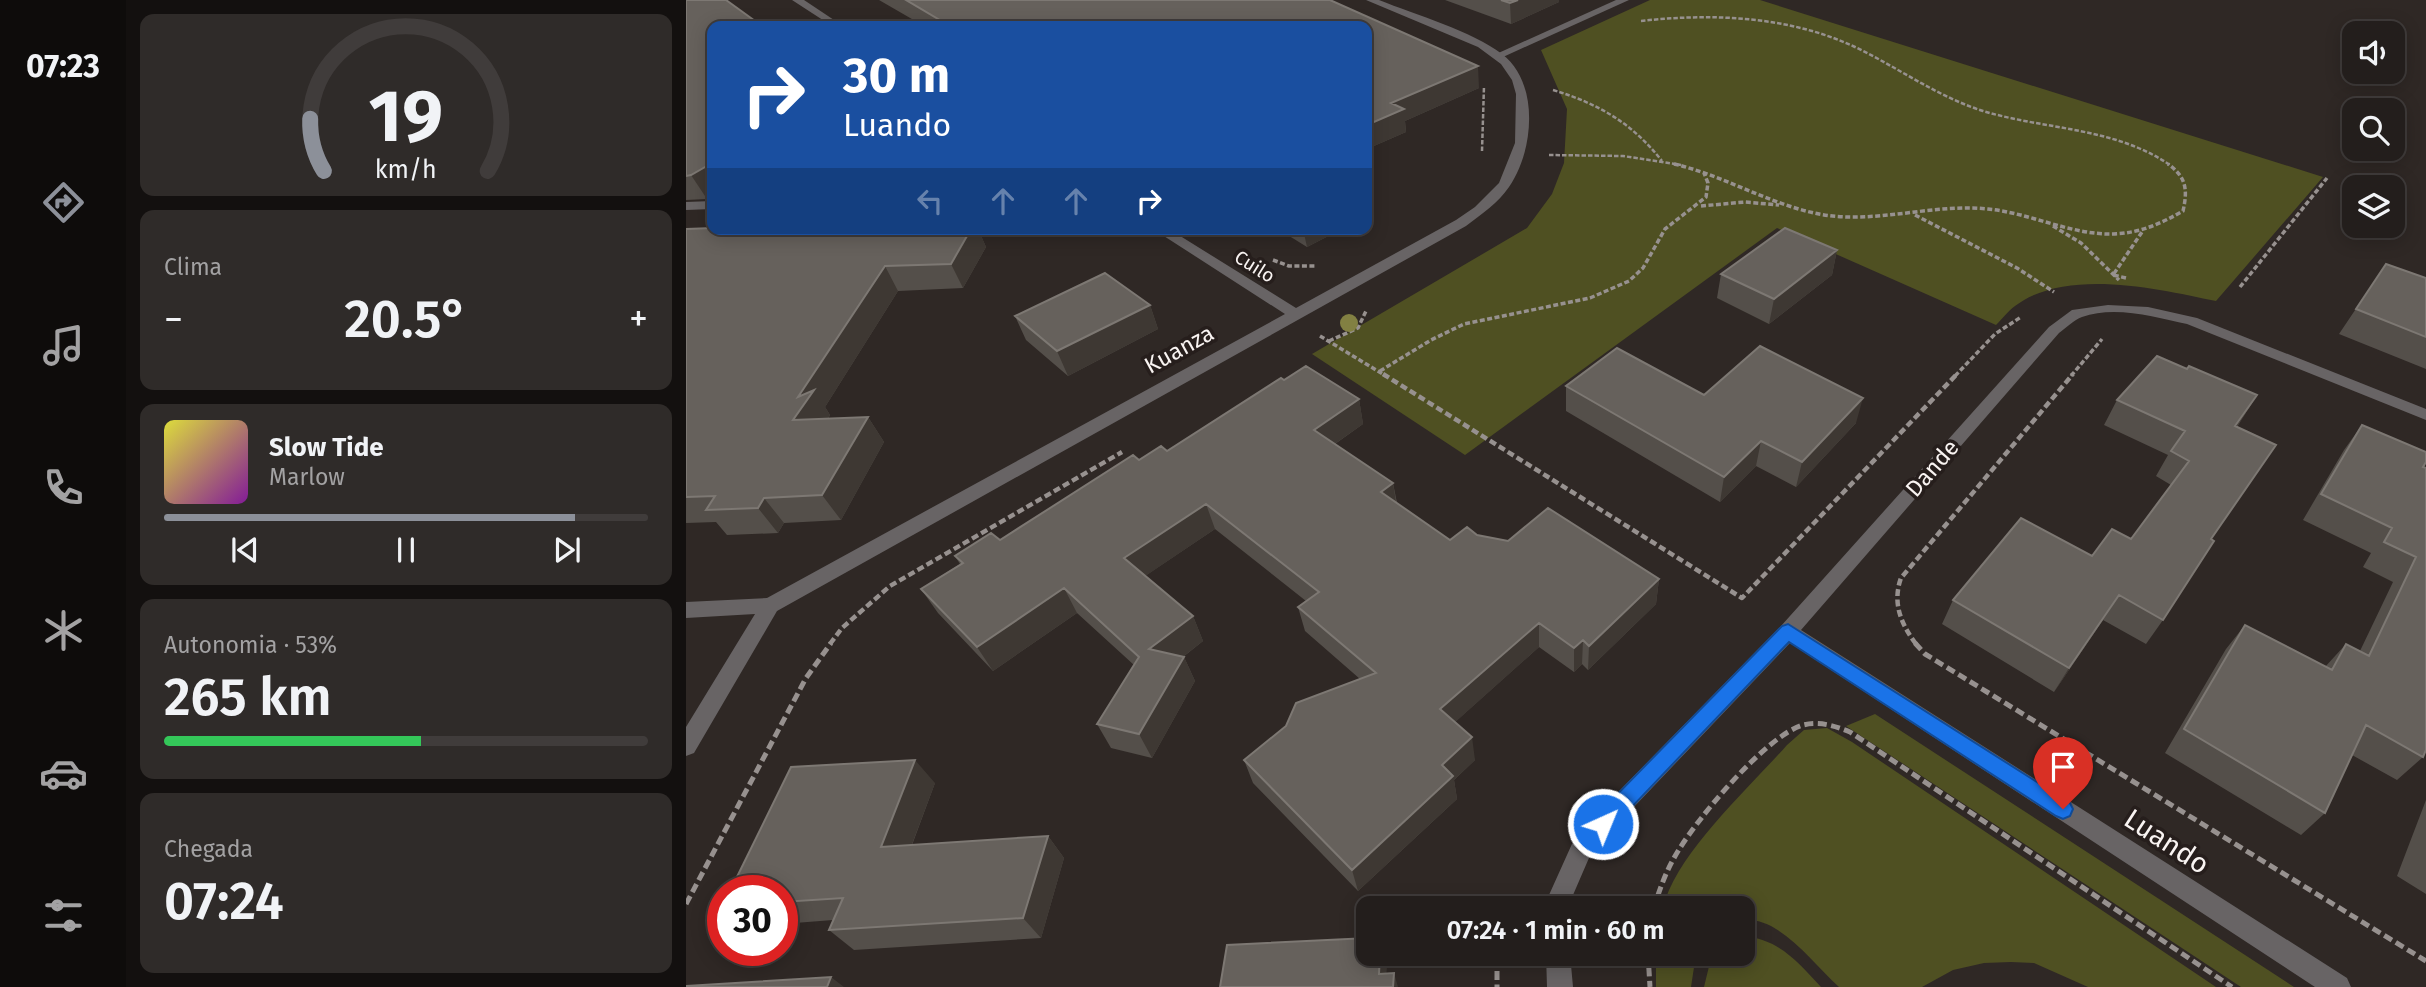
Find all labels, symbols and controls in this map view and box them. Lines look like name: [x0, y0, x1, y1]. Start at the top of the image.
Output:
map controls: [2342, 21, 2405, 238]
button: sound: [2342, 21, 2405, 84]
text: 30 m: [843, 46, 950, 105]
text: 07:23: [26, 47, 100, 85]
icon: right: [728, 49, 819, 140]
text: 19: [369, 73, 443, 160]
button: search: [2342, 98, 2405, 161]
text: Luando: [843, 106, 951, 144]
text: km/h: [375, 155, 437, 185]
button: layers: [2342, 175, 2405, 238]
icon: directions: [39, 178, 88, 227]
icon: left: [911, 182, 949, 220]
icon: ahead: [984, 182, 1022, 220]
icon: ahead: [1057, 182, 1095, 220]
icon: right: [1130, 182, 1168, 220]
street label: Cuilo: [1230, 245, 1279, 288]
text: Clima: [164, 253, 222, 281]
text: 20.5°: [344, 288, 468, 351]
text: −: [164, 296, 183, 342]
text: +: [629, 296, 648, 342]
street label: Kuanza: [1139, 319, 1219, 379]
icon: music: [39, 321, 88, 370]
text: Slow Tide: [269, 432, 384, 463]
street label: Dande: [1899, 434, 1965, 502]
icon: phone: [39, 463, 88, 512]
text: Marlow: [269, 463, 345, 491]
icon: previous: [226, 531, 264, 569]
icon: pause: [387, 531, 425, 569]
icon: next: [548, 531, 586, 569]
icon: climate: [39, 606, 88, 655]
text: Autonomia · 53%: [164, 631, 337, 659]
text: 265 km: [164, 666, 332, 729]
pin: [2033, 737, 2093, 809]
icon: arrive: [2044, 748, 2082, 786]
icon: car: [39, 749, 88, 798]
position arrow: [1566, 787, 1640, 861]
street label: Luando: [2118, 802, 2215, 881]
text: Chegada: [164, 835, 253, 863]
text: 07:24: [164, 870, 284, 933]
speed limit sign: 30: [707, 875, 798, 966]
icon: filters: [39, 891, 88, 940]
text: 07:24 · 1 min · 60 m: [1446, 915, 1665, 946]

